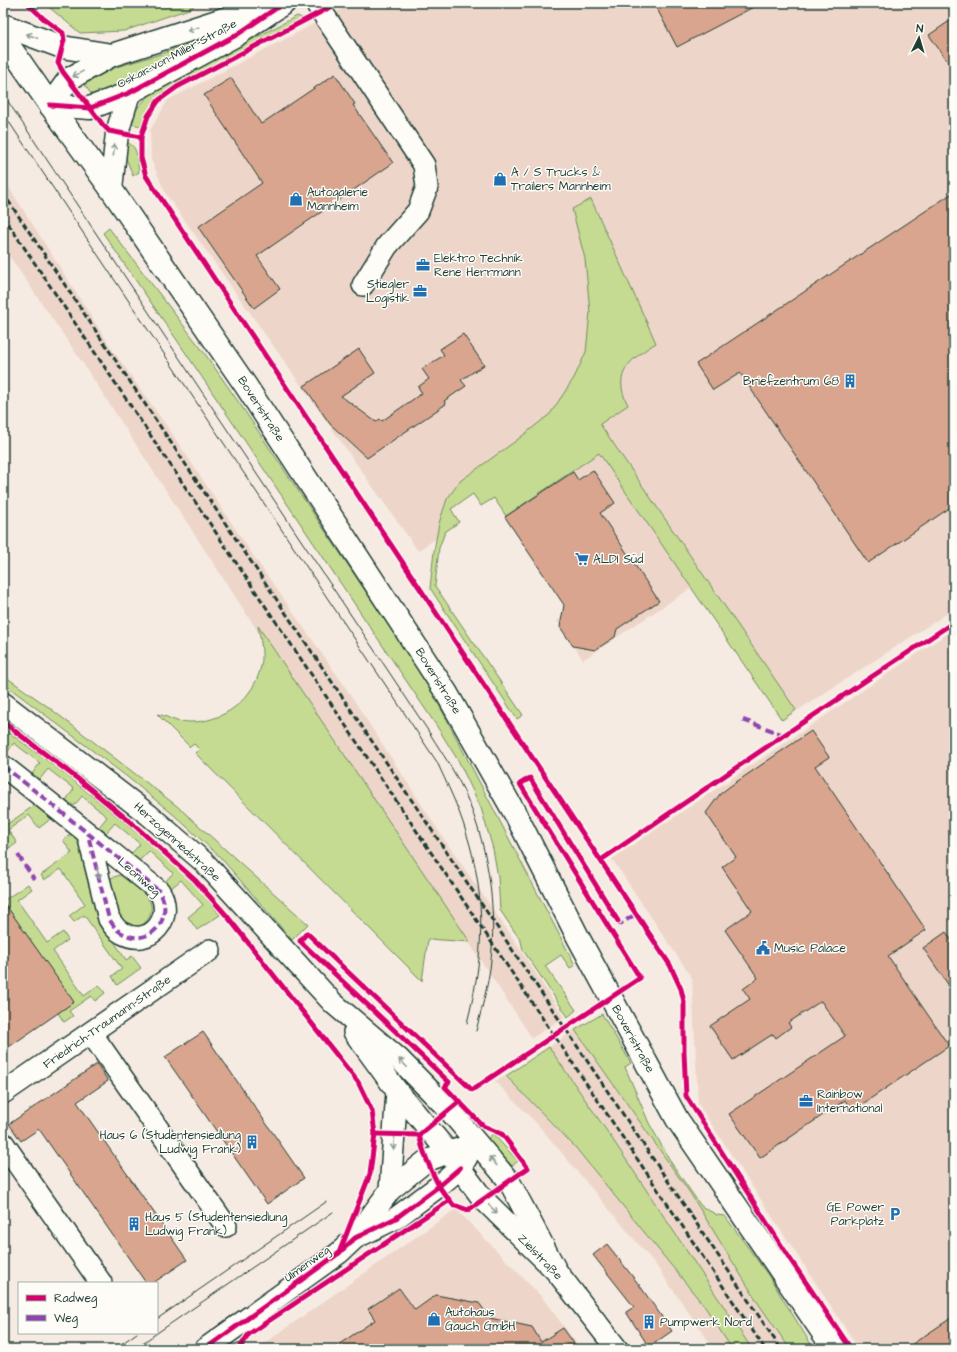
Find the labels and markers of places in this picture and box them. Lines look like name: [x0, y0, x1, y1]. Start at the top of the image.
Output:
place label: A / S Trucks & Trailers Mannheim: [511, 164, 611, 195]
shop icon: A / S Trucks & Trailers Mannheim: [492, 171, 508, 187]
place label: Autogalerie Mannheim: [307, 184, 368, 215]
shop icon: Autogalerie Mannheim: [288, 191, 304, 207]
place label: Elektro Technik Rene Herrmann: [434, 250, 523, 281]
office icon: Elektro Technik Rene Herrmann: [415, 257, 431, 273]
place label: Stiegler Logistik: [366, 276, 410, 308]
office icon: Stiegler Logistik: [412, 283, 428, 299]
place label: Briefzentrum 68: [743, 373, 839, 390]
building icon: Briefzentrum 68: [842, 373, 858, 389]
supermarket icon: ALDI Süd: [574, 551, 590, 567]
place label: ALDI Süd: [593, 551, 643, 568]
public building icon: Music Palace: [755, 940, 771, 956]
place label: Music Palace: [774, 940, 847, 957]
place label: Rainbow International: [817, 1086, 882, 1117]
office icon: Rainbow International: [798, 1093, 814, 1109]
place label: Haus 6 (Studentensiedlung Ludwig Frank): [100, 1127, 241, 1159]
building icon: Haus 6 (Studentensiedlung Ludwig Frank): [244, 1134, 260, 1150]
place label: GE Power Parkplatz: [827, 1199, 884, 1230]
parking icon: GE Power Parkplatz: [887, 1206, 903, 1222]
place label: Haus 5 (Studentensiedlung Ludwig Frank): [145, 1209, 287, 1241]
building icon: Haus 5 (Studentensiedlung Ludwig Frank): [126, 1216, 142, 1232]
place label: Autohaus Gauch GmbH: [445, 1304, 516, 1335]
shop icon: Autohaus Gauch GmbH: [426, 1311, 442, 1327]
building icon: Pumpwerk Nord: [641, 1314, 657, 1330]
place label: Pumpwerk Nord: [660, 1314, 752, 1331]

